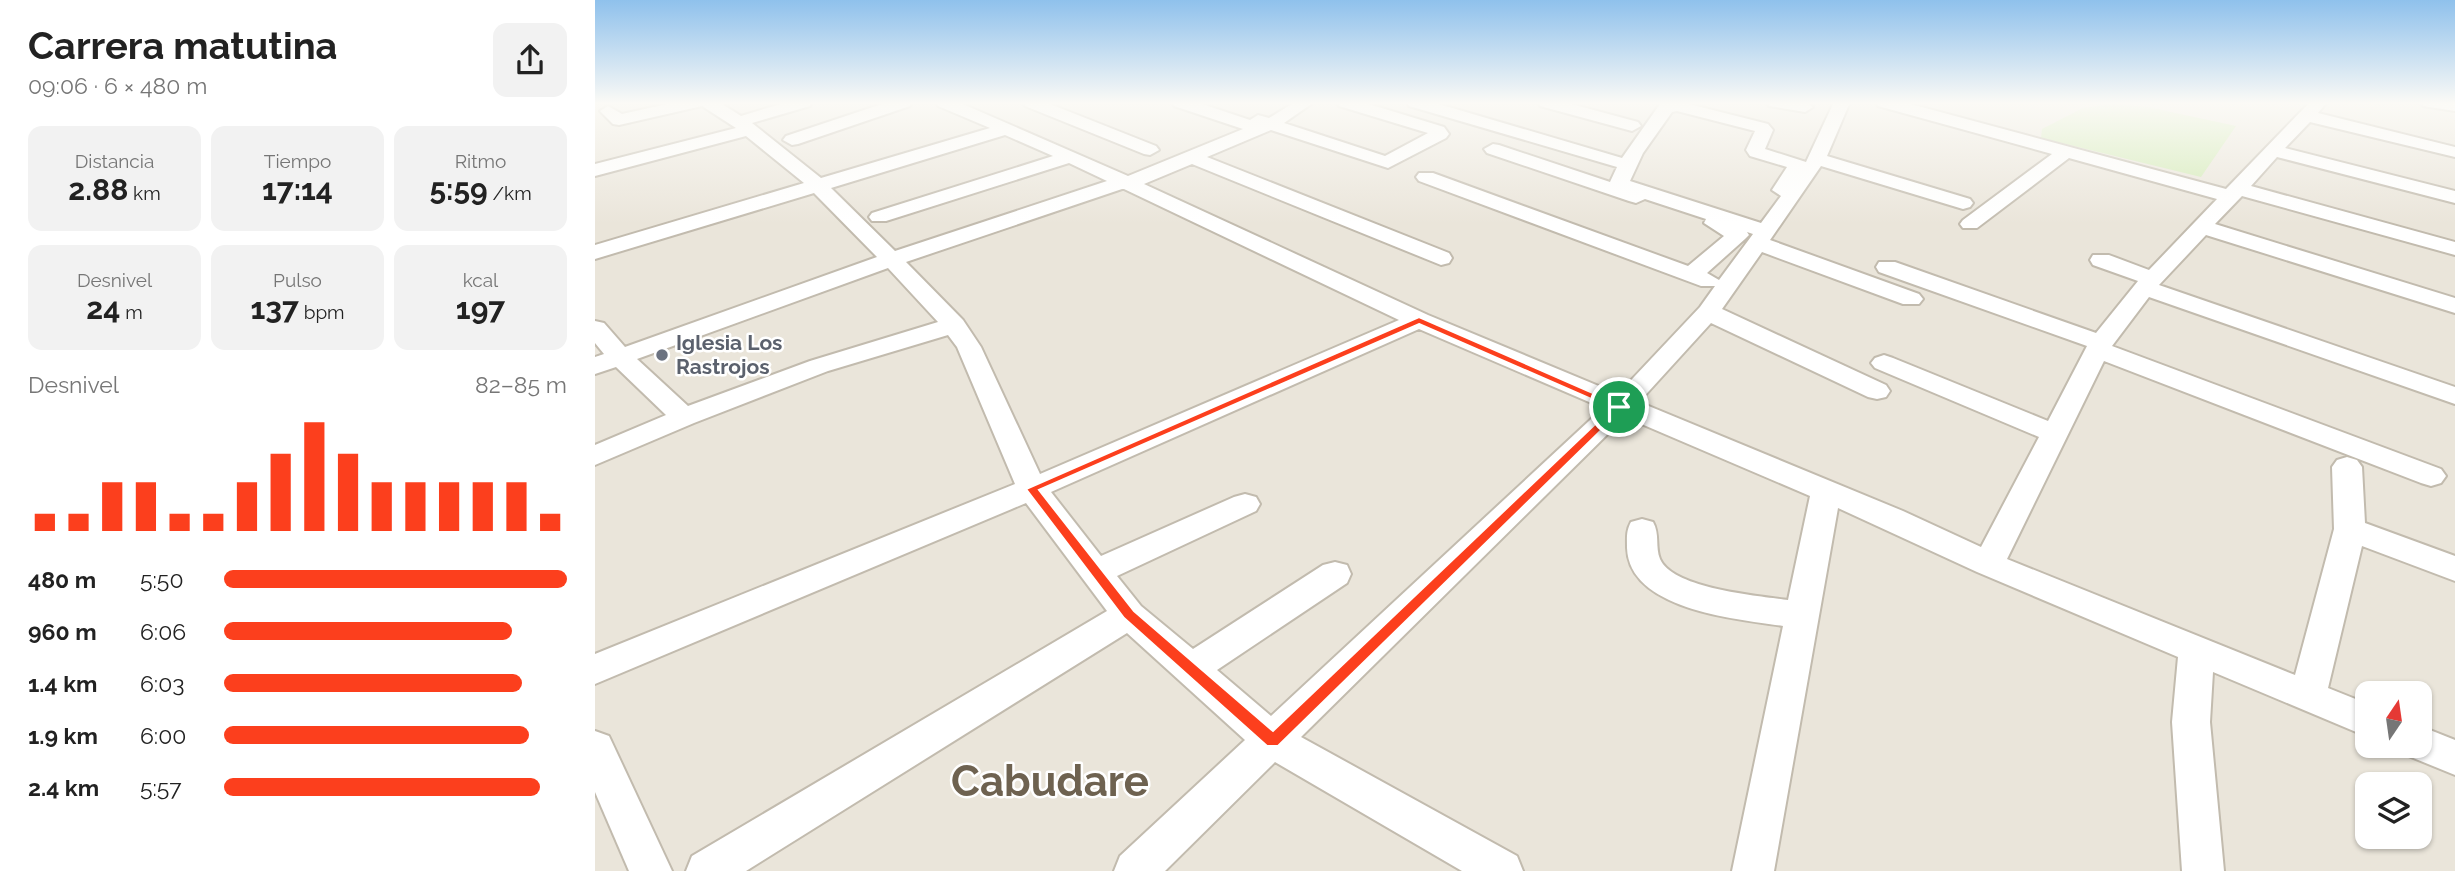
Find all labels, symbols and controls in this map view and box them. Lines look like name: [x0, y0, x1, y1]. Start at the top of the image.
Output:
text: Carrera matutina: [28, 23, 337, 68]
button: share: [493, 23, 567, 97]
text: 09:06 · 6 × 480 m: [28, 72, 207, 99]
text: Distancia: [75, 150, 154, 172]
text: Tiempo: [264, 150, 331, 172]
text: Ritmo: [455, 150, 506, 172]
text: 2.88: [68, 172, 128, 207]
text: 17:14: [262, 172, 333, 207]
text: 5:59: [429, 172, 488, 207]
text: km: [128, 182, 161, 204]
text: /km: [488, 182, 532, 204]
text: Desnivel: [77, 269, 152, 291]
text: Pulso: [273, 269, 322, 291]
text: kcal: [463, 269, 498, 291]
text: 24: [86, 291, 120, 326]
text: 137: [250, 291, 299, 326]
text: 197: [456, 291, 505, 326]
text: m: [120, 301, 143, 323]
text: bpm: [299, 301, 345, 323]
place label: Iglesia Los Rastrojos: [676, 330, 783, 379]
marker: Iglesia Los Rastrojos: [654, 347, 670, 363]
text: Desnivel: [28, 371, 119, 398]
text: 82–85 m: [475, 371, 567, 398]
pin: [1589, 377, 1649, 437]
icon: arrive: [1600, 388, 1638, 426]
text: 480 m: [28, 566, 96, 593]
text: 5:50: [140, 566, 183, 593]
text: 960 m: [28, 618, 97, 645]
text: 6:06: [140, 618, 186, 645]
text: 1.4 km: [28, 670, 97, 697]
text: 6:03: [140, 670, 185, 697]
north arrow: [2355, 681, 2433, 758]
map controls: [2355, 681, 2432, 849]
text: 1.9 km: [28, 722, 98, 749]
text: 6:00: [140, 722, 186, 749]
district label: Cabudare: [951, 757, 1149, 806]
button: layers: [2355, 772, 2432, 849]
text: 2.4 km: [28, 774, 99, 801]
text: 5:57: [140, 774, 182, 801]

